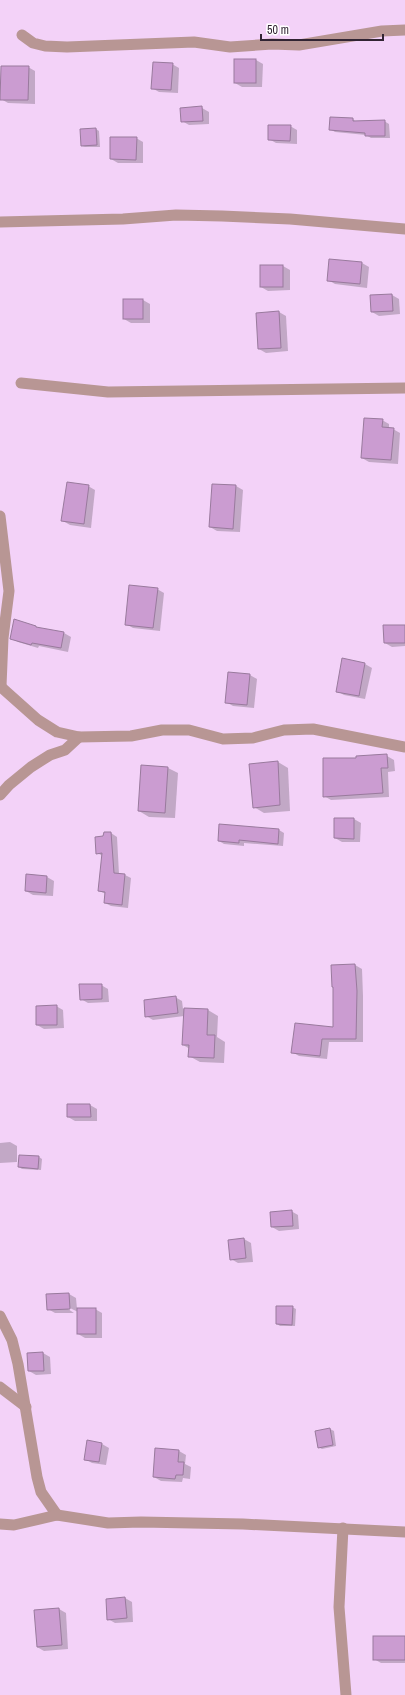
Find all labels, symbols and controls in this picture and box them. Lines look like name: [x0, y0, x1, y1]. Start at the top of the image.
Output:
scale bar: [261, 16, 383, 42]
text: 50 m: [267, 22, 289, 38]

